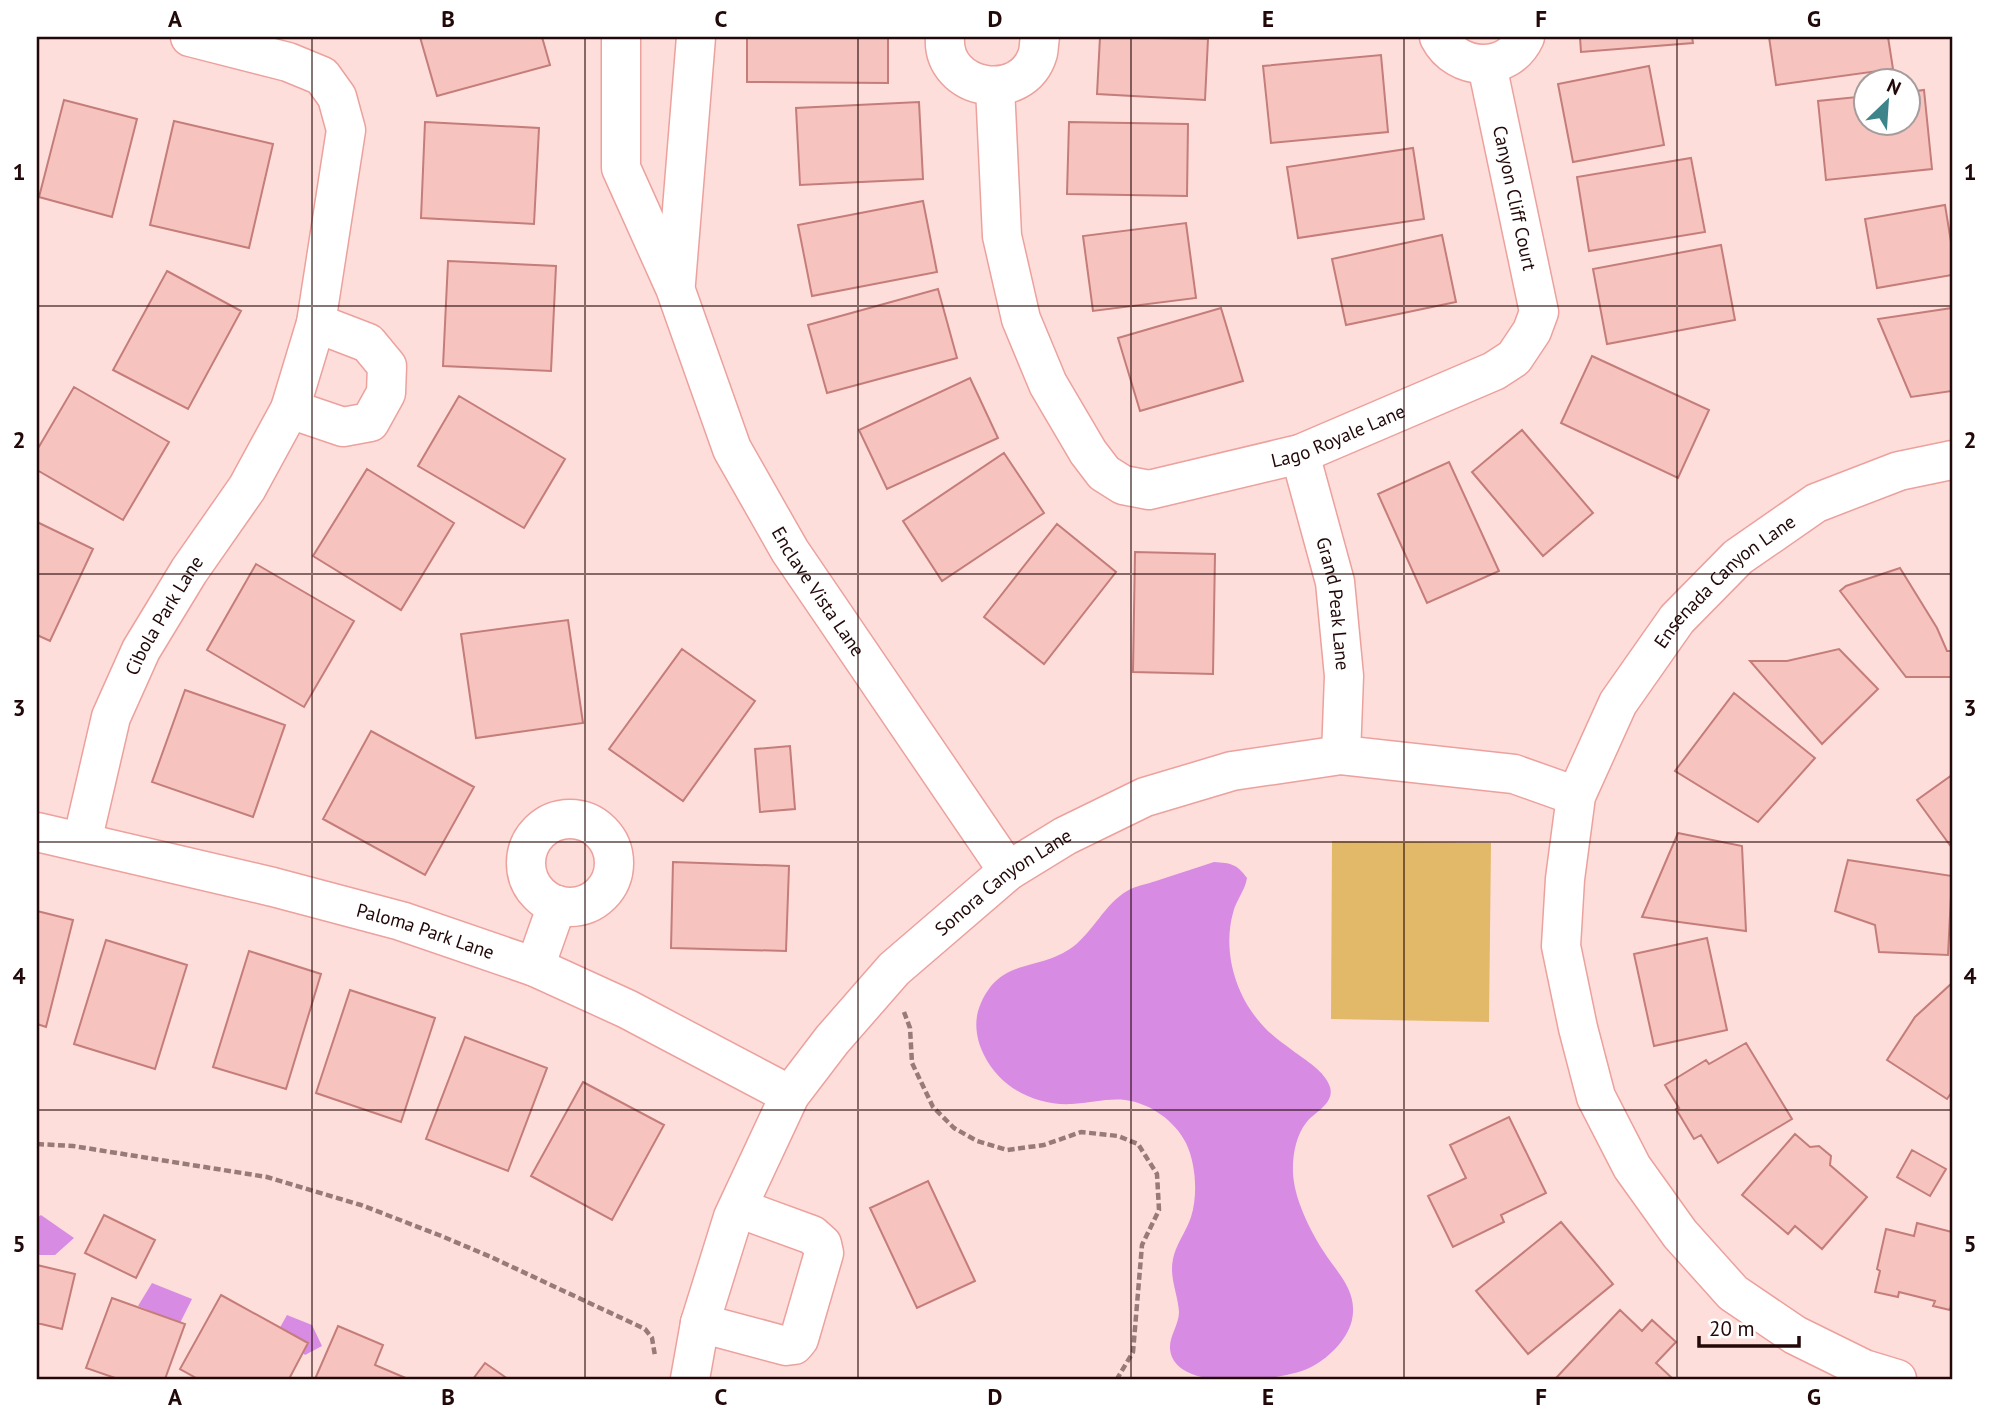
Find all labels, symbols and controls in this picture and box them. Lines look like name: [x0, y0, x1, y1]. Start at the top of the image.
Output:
text: A: [168, 4, 182, 33]
text: B: [441, 4, 455, 33]
text: C: [715, 4, 728, 33]
text: D: [988, 4, 1002, 33]
text: E: [1262, 4, 1274, 33]
text: F: [1535, 4, 1547, 33]
text: G: [1807, 4, 1821, 33]
north arrow: [1853, 66, 1923, 136]
text: N: [1883, 73, 1905, 100]
street label: Canyon Cliff Court: [1488, 123, 1542, 273]
text: 1: [12, 157, 26, 186]
text: 1: [1963, 157, 1977, 186]
street label: Lago Royale Lane: [1269, 399, 1409, 472]
text: 2: [12, 425, 26, 454]
text: 2: [1963, 425, 1977, 454]
street label: Ensenada Canyon Lane: [1648, 509, 1800, 653]
street label: Enclave Vista Lane: [767, 522, 870, 661]
street label: Grand Peak Lane: [1311, 534, 1355, 671]
street label: Cibola Park Lane: [119, 551, 208, 679]
text: 3: [12, 693, 26, 722]
text: 3: [1963, 693, 1977, 722]
street label: Sonora Canyon Lane: [930, 823, 1075, 941]
street label: Paloma Park Lane: [354, 898, 498, 964]
text: 4: [12, 961, 26, 990]
text: 4: [1963, 961, 1977, 990]
text: 5: [12, 1229, 26, 1258]
text: 5: [1963, 1229, 1977, 1258]
scale bar: [1699, 1304, 1798, 1348]
text: 20 m: [1709, 1315, 1755, 1342]
text: A: [168, 1382, 182, 1411]
text: B: [441, 1382, 455, 1411]
text: C: [715, 1382, 728, 1411]
text: D: [988, 1382, 1002, 1411]
text: E: [1262, 1382, 1274, 1411]
text: F: [1535, 1382, 1547, 1411]
text: G: [1807, 1382, 1821, 1411]

